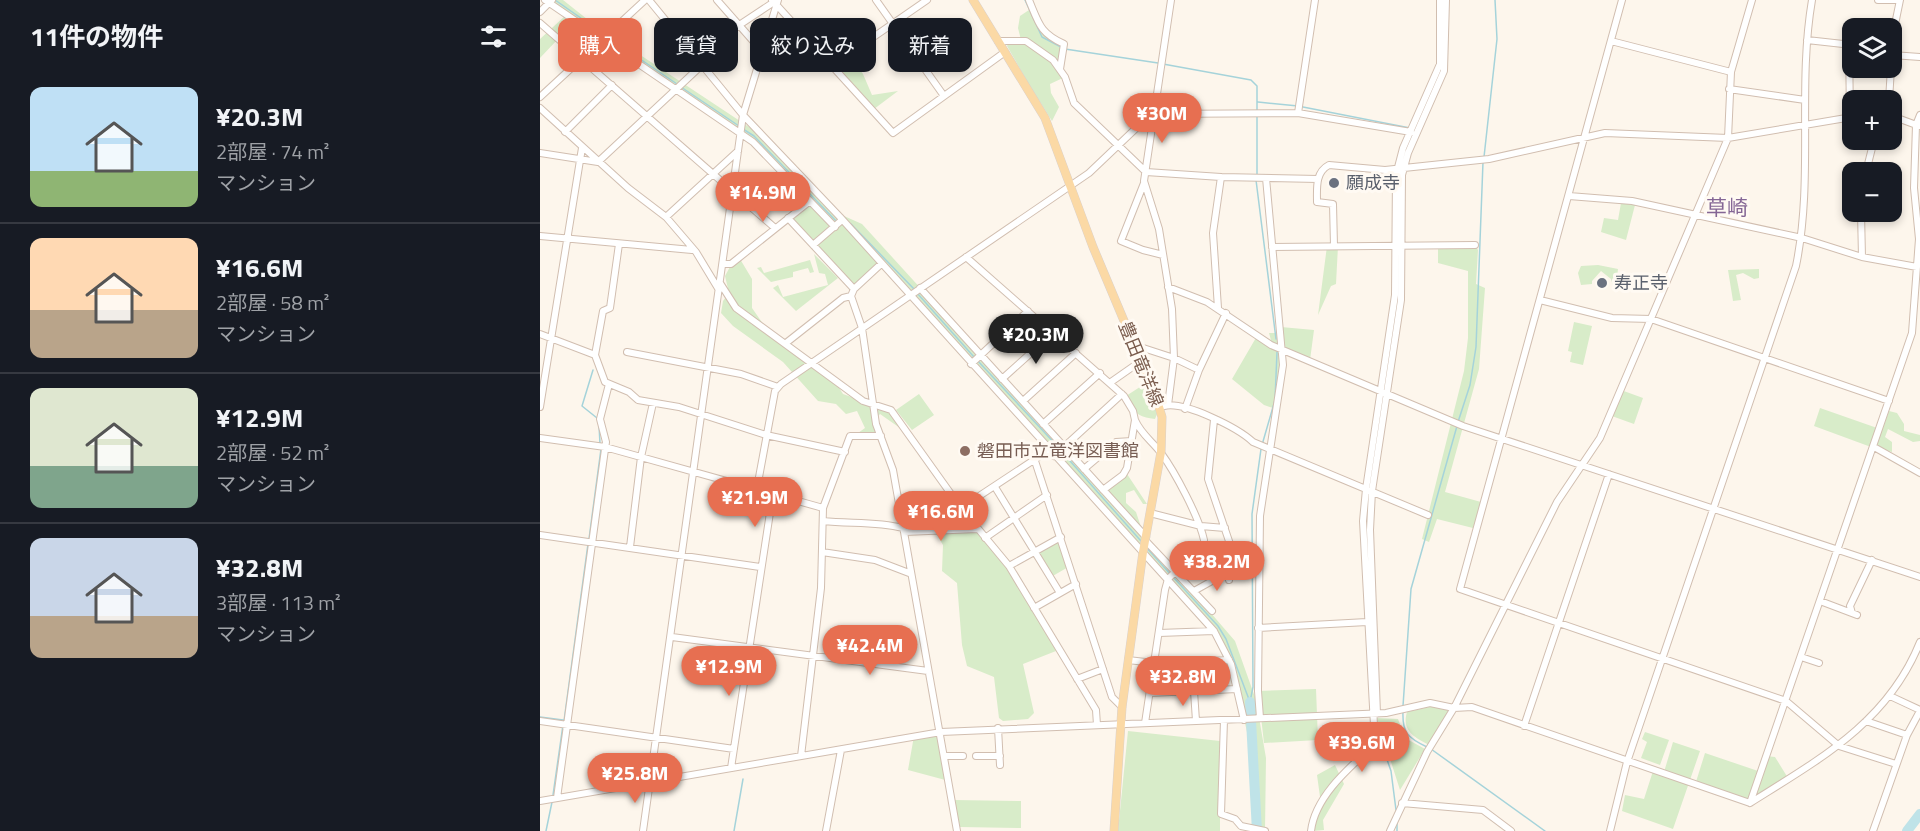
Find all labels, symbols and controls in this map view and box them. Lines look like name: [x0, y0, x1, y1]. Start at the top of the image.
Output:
text: 11件の物件: [30, 17, 163, 56]
chip: 購入: [558, 18, 642, 72]
chip: 賃貸: [654, 18, 738, 72]
chip: 絞り込み: [750, 18, 876, 72]
chip: 新着: [888, 18, 972, 72]
map controls: [1842, 18, 1902, 222]
button: layers: [1842, 18, 1902, 78]
icon: filters: [477, 20, 510, 53]
button: +: [1842, 90, 1902, 150]
pin: ¥30M: [1126, 93, 1198, 144]
text: ¥20.3M: [216, 97, 303, 136]
text: ¥30M: [1137, 97, 1187, 128]
icon: home: [78, 111, 150, 183]
text: 2部屋 · 74 m²: [216, 136, 329, 167]
button: −: [1842, 162, 1902, 222]
text: マンション: [216, 167, 316, 198]
place label: 願成寺: [1346, 169, 1400, 196]
pin: ¥14.9M: [714, 172, 812, 223]
text: ¥14.9M: [729, 176, 797, 207]
marker: 願成寺: [1327, 176, 1341, 190]
district label: 草崎: [1706, 191, 1748, 223]
text: ¥16.6M: [216, 248, 303, 287]
icon: home: [78, 262, 150, 334]
place label: 寿正寺: [1614, 269, 1668, 296]
marker: 寿正寺: [1595, 276, 1609, 290]
text: 2部屋 · 58 m²: [216, 287, 329, 318]
pin: ¥20.3M: [987, 314, 1085, 365]
street label: 豊田竜洋線: [1112, 317, 1171, 411]
text: マンション: [216, 318, 316, 349]
text: ¥20.3M: [1002, 318, 1070, 349]
text: ¥12.9M: [216, 398, 303, 437]
icon: home: [78, 412, 150, 484]
text: 2部屋 · 52 m²: [216, 437, 329, 468]
place label: 磐田市立竜洋図書館: [977, 437, 1139, 464]
marker: 磐田市立竜洋図書館: [958, 444, 972, 458]
text: マンション: [216, 468, 316, 499]
pin: ¥21.9M: [706, 477, 804, 528]
text: ¥21.9M: [721, 481, 789, 512]
pin: ¥16.6M: [892, 491, 990, 542]
text: ¥16.6M: [907, 495, 975, 526]
pin: ¥38.2M: [1168, 541, 1266, 592]
text: ¥38.2M: [1183, 545, 1251, 576]
text: ¥32.8M: [216, 548, 303, 587]
icon: home: [78, 562, 150, 634]
text: 3部屋 · 113 m²: [216, 587, 341, 618]
text: マンション: [216, 618, 316, 649]
pin: ¥42.4M: [821, 625, 919, 676]
text: ¥42.4M: [836, 629, 904, 660]
pin: ¥12.9M: [680, 646, 778, 697]
text: ¥12.9M: [695, 650, 763, 681]
pin: ¥32.8M: [1134, 656, 1232, 707]
text: ¥32.8M: [1149, 660, 1217, 691]
pin: ¥39.6M: [1313, 722, 1411, 773]
text: ¥39.6M: [1328, 726, 1396, 757]
pin: ¥25.8M: [586, 753, 684, 804]
text: ¥25.8M: [601, 757, 669, 788]

